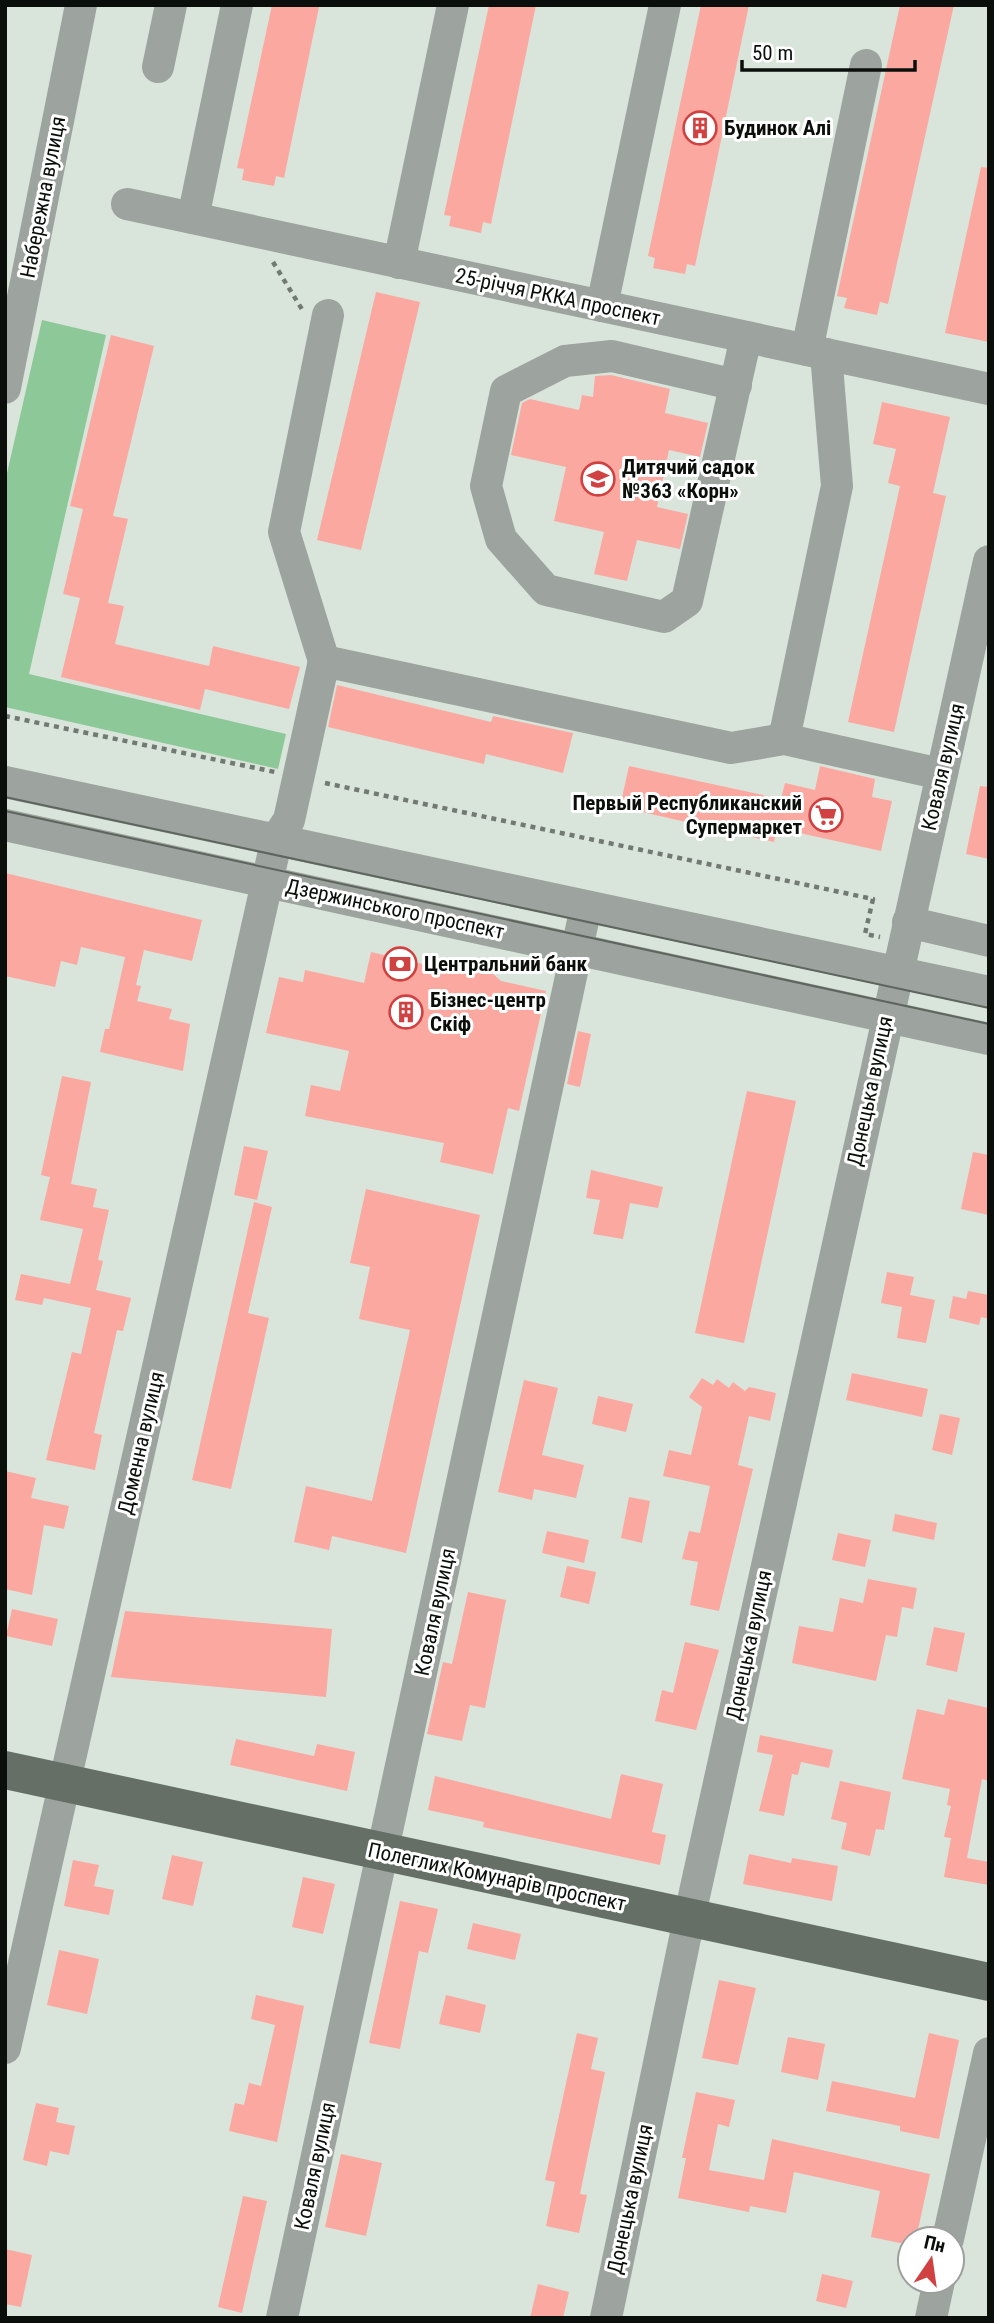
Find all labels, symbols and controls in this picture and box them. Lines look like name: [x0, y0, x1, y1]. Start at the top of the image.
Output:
scale bar: [742, 28, 915, 72]
text: 50 m: [752, 41, 793, 65]
building icon: Будинок Алі: [681, 109, 719, 147]
street label: Набережна вулиця: [16, 114, 70, 280]
place label: Будинок Алі: [724, 116, 831, 140]
street label: 25-річчя РККА проспект: [453, 264, 663, 330]
place label: Дитячий садок №363 «Корн»: [622, 455, 755, 503]
school or university icon: Дитячий садок №363 «Корн»: [579, 460, 617, 498]
street label: Коваля вулиця: [917, 701, 969, 833]
place label: Первый Республиканский Супермаркет: [572, 791, 802, 839]
supermarket icon: Первый Республиканский Супермаркет: [807, 796, 845, 834]
street label: Дзержинського проспект: [284, 874, 506, 944]
bank icon: Центральний банк: [381, 945, 419, 983]
place label: Центральний банк: [424, 952, 587, 976]
place label: Бізнес-центр Скіф: [430, 988, 546, 1036]
building icon: Бізнес-центр Скіф: [387, 993, 425, 1031]
street label: Донецька вулиця: [842, 1014, 898, 1168]
street label: Доменна вулиця: [113, 1369, 169, 1517]
street label: Коваля вулиця: [410, 1546, 460, 1678]
street label: Донецька вулиця: [721, 1568, 777, 1722]
street label: Полеглих Комунарів проспект: [366, 1838, 628, 1916]
street label: Коваля вулиця: [290, 2100, 340, 2232]
street label: Донецька вулиця: [602, 2122, 658, 2276]
north arrow: [896, 2225, 966, 2295]
text: Пн: [922, 2230, 948, 2258]

